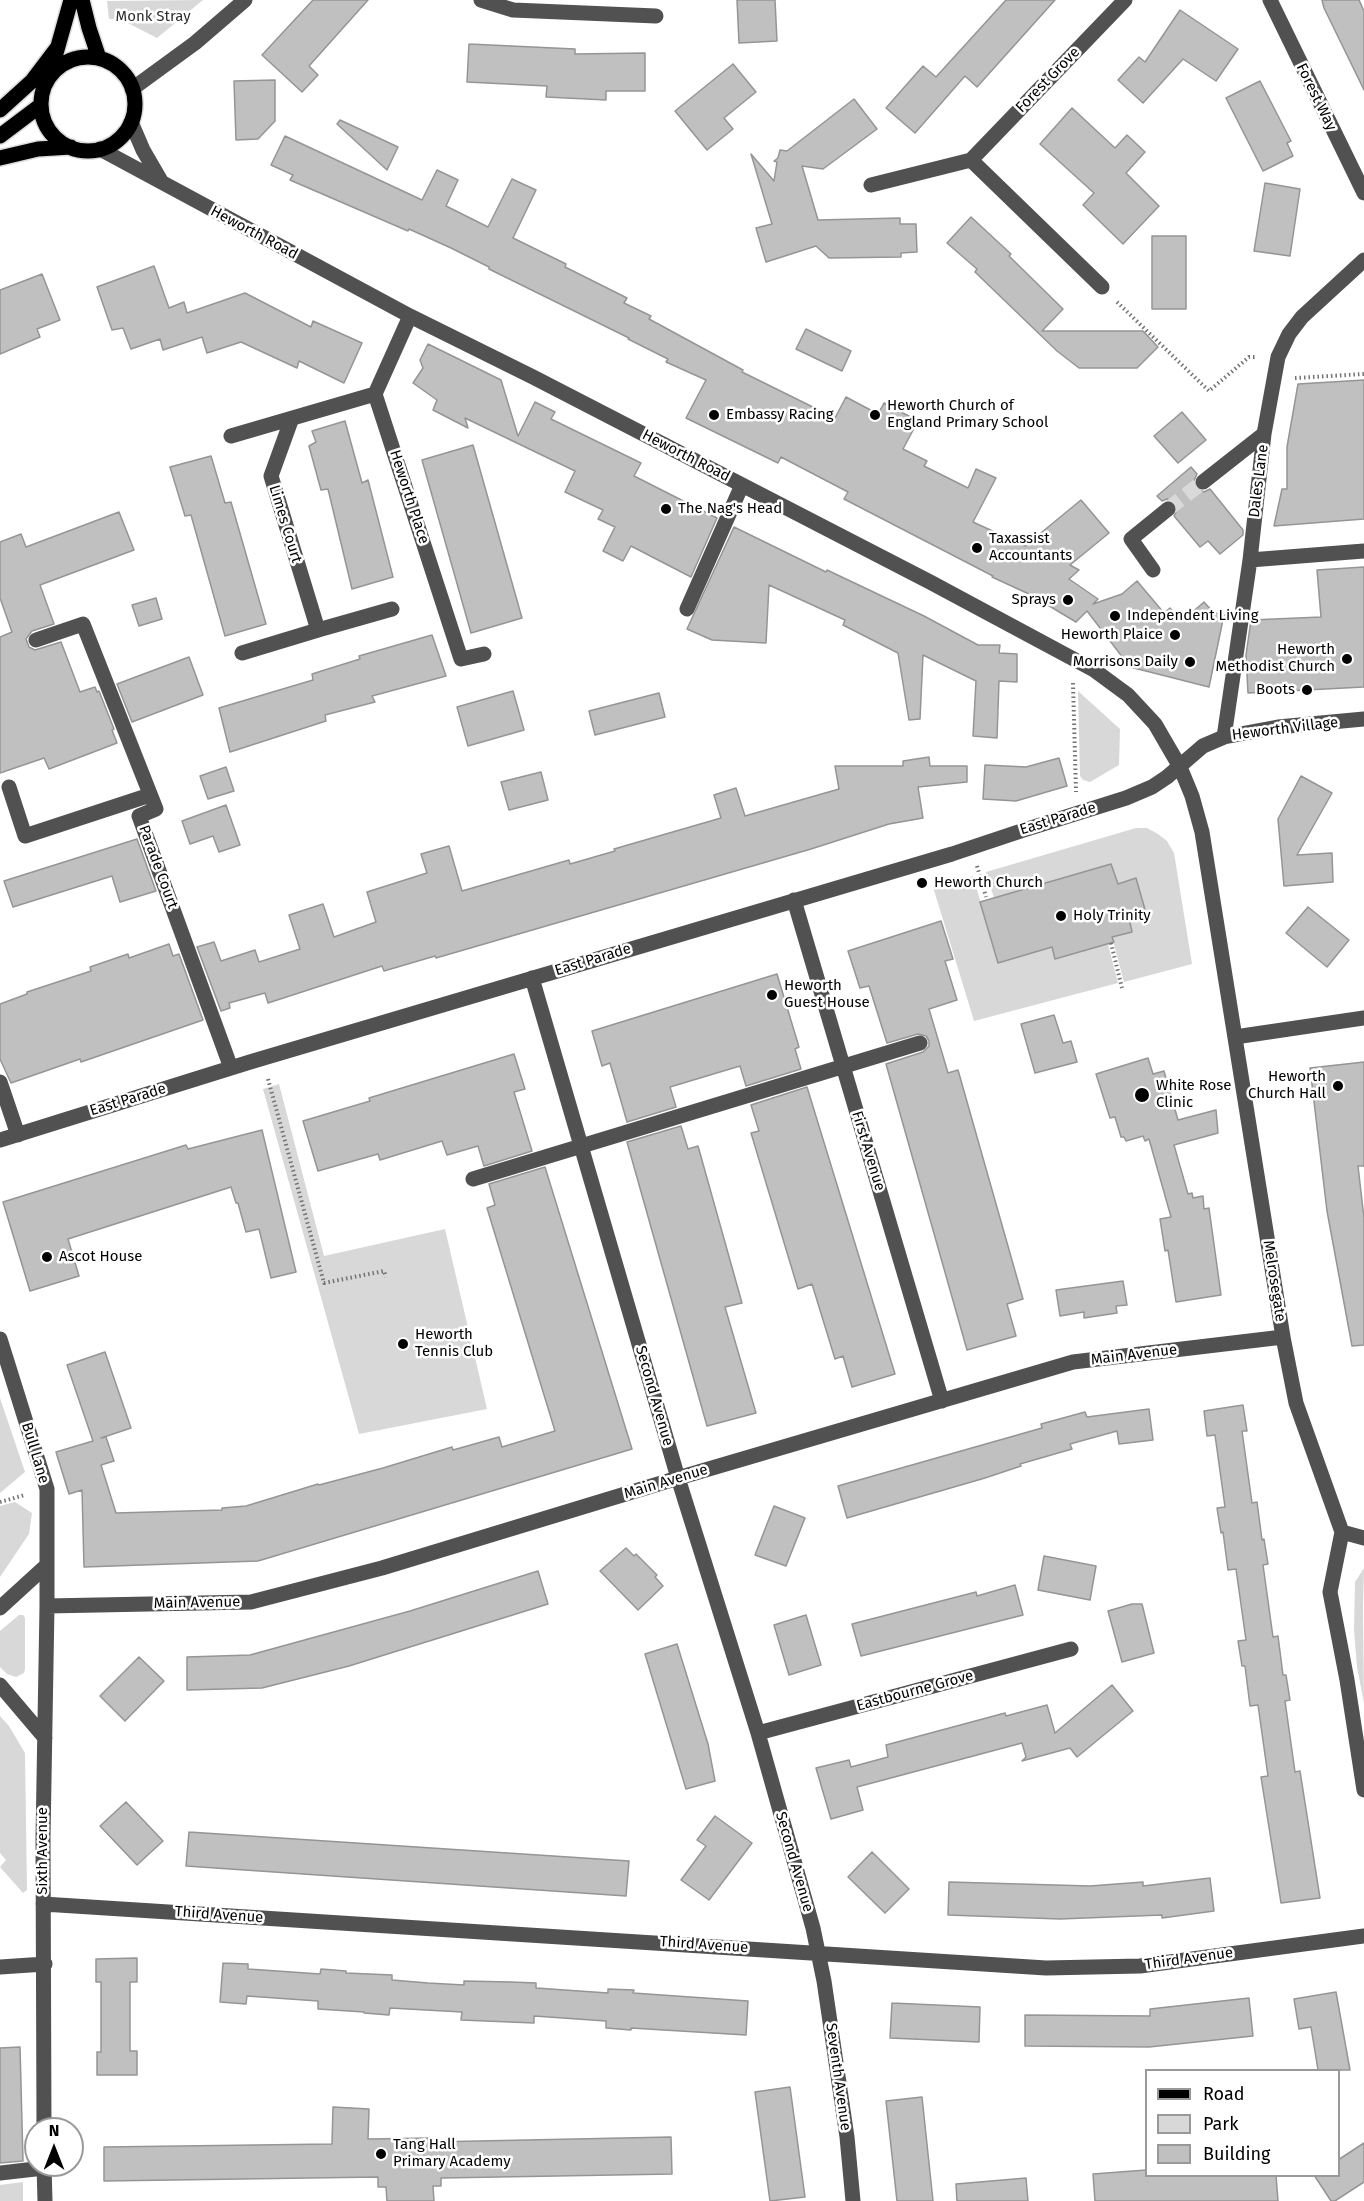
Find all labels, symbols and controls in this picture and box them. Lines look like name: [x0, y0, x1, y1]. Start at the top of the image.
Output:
park label: Monk Stray: [115, 8, 191, 26]
street label: Forest Grove: [1012, 43, 1084, 117]
street label: Forest Way: [1292, 60, 1340, 134]
street label: Heworth Road: [207, 202, 301, 264]
place label: Heworth Church of England Primary School: [887, 397, 1048, 432]
place label: Embassy Racing: [726, 406, 834, 424]
marker: Embassy Racing: [707, 408, 721, 422]
marker: Heworth Church of England Primary School: [868, 408, 882, 422]
street label: Heworth Road: [639, 426, 733, 486]
street label: Dales Lane: [1246, 443, 1272, 519]
street label: Heworth Place: [385, 448, 433, 546]
street label: Limes Court: [265, 483, 305, 565]
place label: The Nag's Head: [678, 500, 782, 518]
marker: The Nag's Head: [659, 502, 673, 516]
place label: Taxassist Accountants: [989, 530, 1072, 565]
marker: Taxassist Accountants: [970, 541, 984, 555]
place label: Sprays: [1011, 591, 1056, 609]
marker: Sprays: [1061, 593, 1075, 607]
place label: Independent Living: [1127, 607, 1258, 625]
marker: Independent Living: [1108, 609, 1122, 623]
place label: Heworth Plaice: [1061, 626, 1163, 644]
marker: Heworth Plaice: [1168, 628, 1182, 642]
place label: Heworth Methodist Church: [1216, 641, 1335, 676]
marker: Heworth Methodist Church: [1340, 652, 1354, 666]
place label: Morrisons Daily: [1073, 653, 1178, 671]
marker: Morrisons Daily: [1183, 655, 1197, 669]
place label: Boots: [1256, 681, 1295, 699]
marker: Boots: [1300, 683, 1314, 697]
street label: Heworth Village: [1231, 714, 1339, 744]
street label: East Parade: [1018, 799, 1098, 839]
street label: Parade Court: [135, 823, 181, 911]
place label: Heworth Church: [934, 874, 1043, 892]
marker: Heworth Church: [915, 876, 929, 890]
place label: Holy Trinity: [1073, 907, 1151, 925]
marker: Holy Trinity: [1054, 909, 1068, 923]
street label: East Parade: [553, 940, 633, 980]
place label: Heworth Guest House: [784, 977, 870, 1012]
marker: Heworth Guest House: [765, 988, 779, 1002]
place label: Heworth Church Hall: [1248, 1068, 1326, 1103]
place label: White Rose Clinic: [1156, 1077, 1232, 1112]
marker: Heworth Church Hall: [1331, 1079, 1345, 1093]
street label: East Parade: [88, 1080, 168, 1120]
marker: White Rose Clinic: [1133, 1086, 1151, 1104]
street label: First Avenue: [847, 1109, 889, 1193]
street label: Melrosegate: [1259, 1239, 1289, 1323]
place label: Ascot House: [59, 1248, 142, 1266]
marker: Ascot House: [40, 1250, 54, 1264]
place label: Heworth Tennis Club: [415, 1326, 493, 1361]
marker: Heworth Tennis Club: [396, 1337, 410, 1351]
street label: Main Avenue: [1090, 1341, 1178, 1369]
street label: Second Avenue: [631, 1344, 677, 1448]
street label: Bull Lane: [17, 1420, 53, 1486]
street label: Main Avenue: [622, 1461, 710, 1503]
street label: Main Avenue: [154, 1593, 240, 1613]
street label: Eastbourne Grove: [855, 1667, 975, 1715]
street label: Sixth Avenue: [34, 1807, 52, 1895]
street label: Second Avenue: [771, 1810, 817, 1914]
street label: Third Avenue: [174, 1903, 264, 1927]
street label: Third Avenue: [659, 1933, 749, 1957]
street label: Third Avenue: [1144, 1944, 1234, 1974]
street label: Seventh Avenue: [822, 2022, 854, 2132]
legend: [1145, 2069, 1340, 2177]
text: Road: [1203, 2083, 1245, 2105]
text: Park: [1203, 2113, 1238, 2135]
north arrow: [24, 2117, 84, 2177]
text: N: [49, 2121, 59, 2140]
place label: Tang Hall Primary Academy: [393, 2136, 511, 2171]
text: Building: [1203, 2143, 1270, 2165]
marker: Tang Hall Primary Academy: [374, 2147, 388, 2161]

